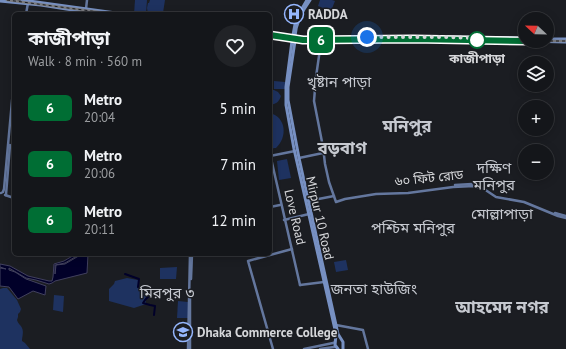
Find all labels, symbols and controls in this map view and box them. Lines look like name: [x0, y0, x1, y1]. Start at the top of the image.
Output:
hospital icon: RADDA: [283, 3, 305, 25]
place label: RADDA: [308, 6, 348, 23]
north arrow: [518, 12, 554, 48]
map controls: [518, 12, 554, 180]
button: heart: [214, 25, 256, 67]
text: কাজীপাড়া: [28, 26, 110, 50]
line badge: 6: [308, 27, 334, 53]
your location: [357, 27, 377, 47]
text: 6: [317, 31, 325, 49]
marker: কাজীপাড়া: [468, 31, 486, 49]
place label: কাজীপাড়া: [448, 50, 505, 67]
text: Walk · 8 min · 560 m: [28, 53, 142, 70]
button: layers: [518, 56, 554, 92]
district label: খৃষ্টান পাড়া: [307, 72, 372, 91]
text: Metro: [84, 90, 122, 109]
text: 6: [46, 99, 54, 117]
text: 5 min: [219, 99, 256, 118]
button: +: [518, 100, 554, 136]
text: 20:04: [84, 109, 115, 126]
district label: মনিপুর: [382, 115, 432, 137]
district label: বড়বাগ: [316, 137, 367, 159]
button: −: [518, 144, 554, 180]
text: Metro: [84, 146, 122, 165]
text: 6: [46, 155, 54, 173]
text: 7 min: [220, 155, 256, 174]
district label: দক্ষিণ মনিপুর: [472, 158, 516, 194]
text: 20:06: [84, 165, 115, 182]
street label: ৬০ ফিট রোড: [394, 166, 465, 190]
street label: Mirpur 10 Road: [302, 175, 338, 261]
street label: Love Road: [280, 188, 310, 246]
text: Metro: [84, 202, 122, 221]
district label: মোল্লাপাড়া: [471, 204, 534, 223]
text: 6: [46, 211, 54, 229]
text: 12 min: [211, 211, 256, 230]
district label: পশ্চিম মনিপুর: [371, 218, 456, 237]
text: 20:11: [84, 221, 115, 238]
district label: জনতা হাউজিং: [330, 279, 418, 298]
district label: মিরপুর ৩: [139, 283, 194, 302]
district label: আহমেদ নগর: [454, 296, 550, 318]
school or university icon: Dhaka Commerce College: [172, 321, 194, 343]
place label: Dhaka Commerce College: [197, 324, 338, 341]

